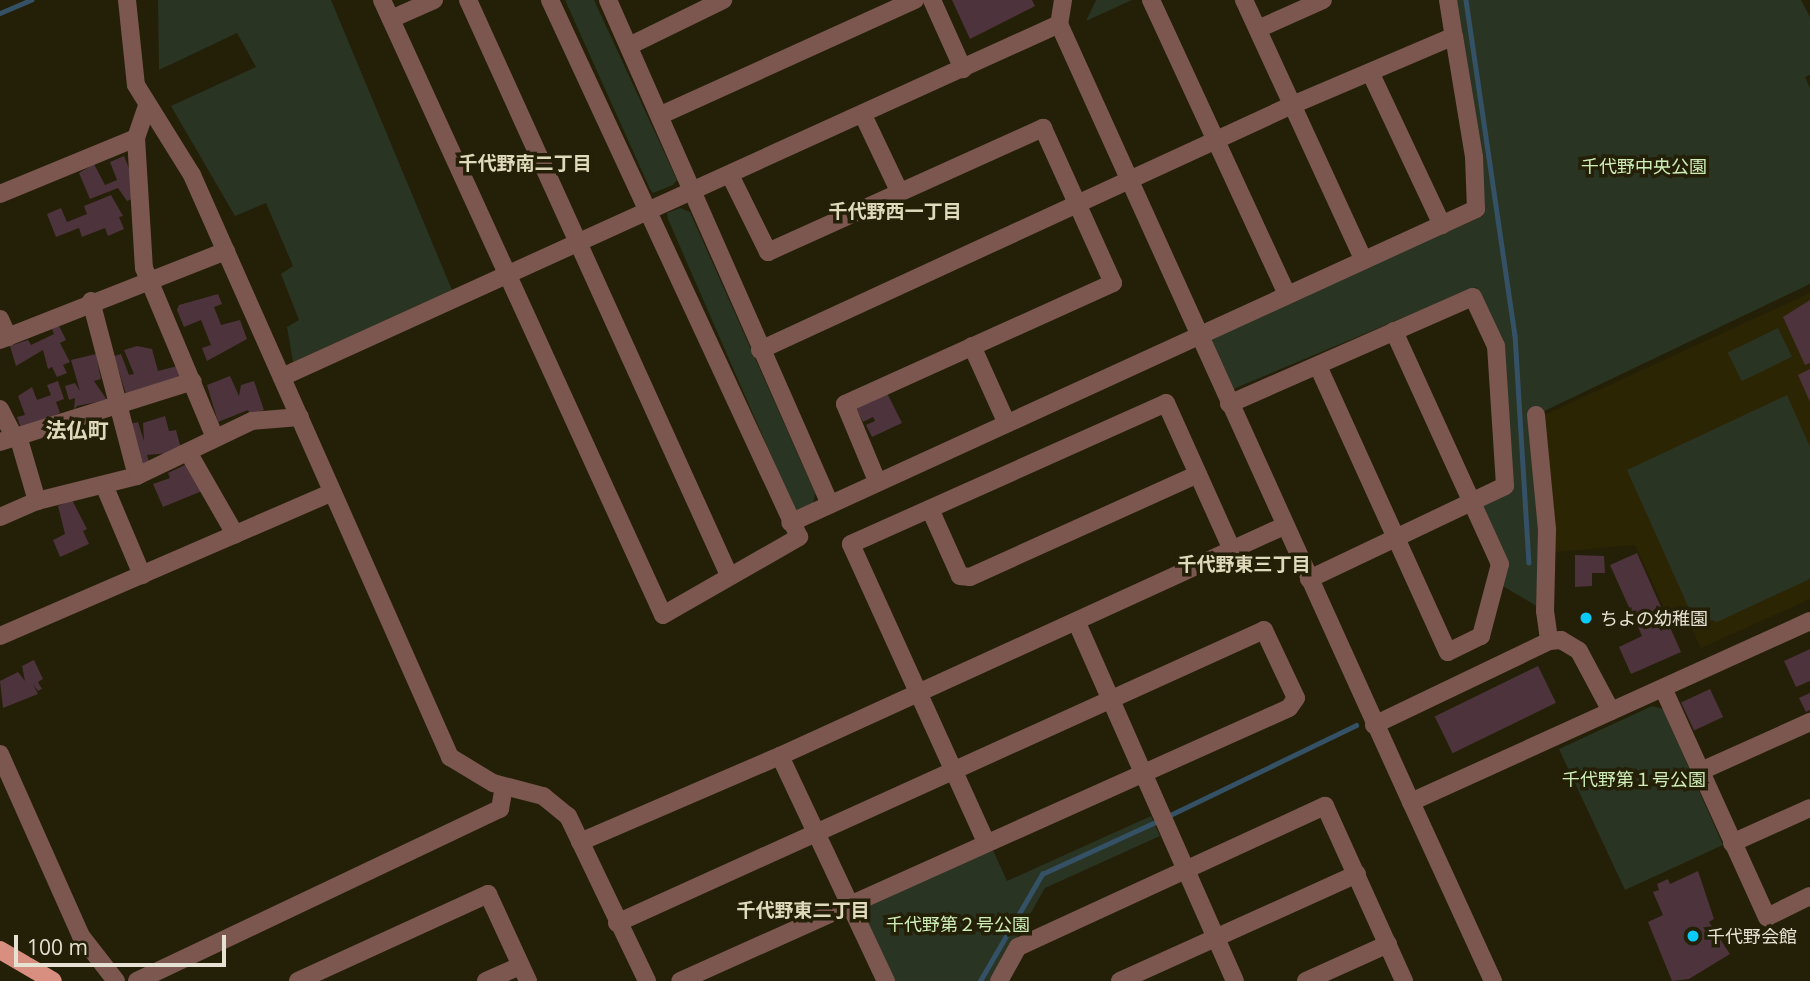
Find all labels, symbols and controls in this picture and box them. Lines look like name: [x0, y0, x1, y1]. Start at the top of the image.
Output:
district label: 千代野南二丁目: [459, 153, 591, 175]
park label: 千代野中央公園: [1581, 155, 1707, 177]
district label: 千代野西一丁目: [829, 201, 961, 223]
district label: 法仏町: [46, 417, 108, 443]
district label: 千代野東三丁目: [1178, 554, 1310, 576]
place label: ちよの幼稚園: [1600, 607, 1708, 629]
marker: ちよの幼稚園: [1578, 610, 1594, 626]
park label: 千代野第１号公園: [1562, 768, 1706, 790]
district label: 千代野東二丁目: [737, 900, 869, 922]
park label: 千代野第２号公園: [886, 913, 1030, 935]
scale bar: [18, 922, 229, 966]
place label: 千代野会館: [1707, 925, 1797, 947]
marker: 千代野会館: [1685, 928, 1701, 944]
text: 100 m: [27, 933, 88, 961]

